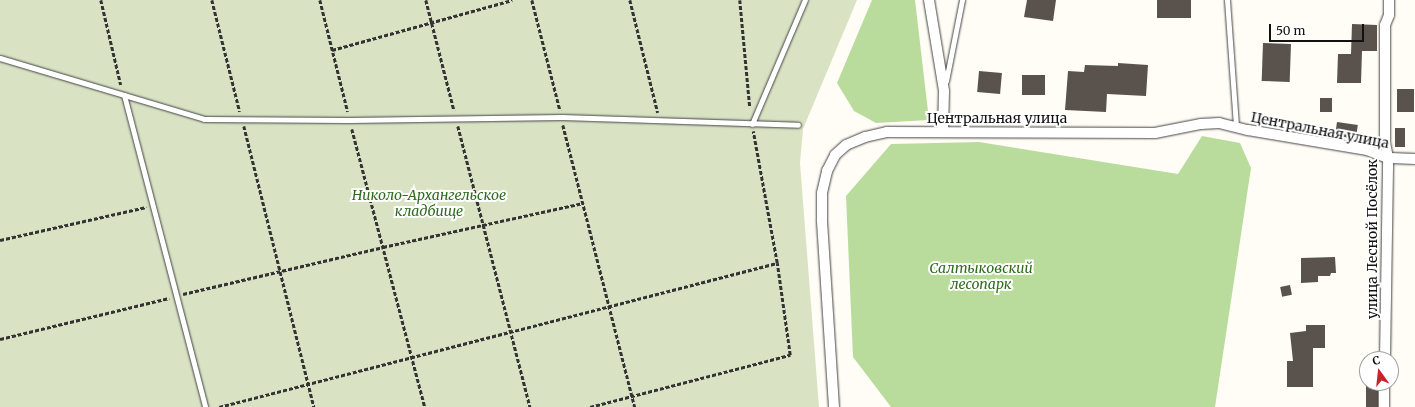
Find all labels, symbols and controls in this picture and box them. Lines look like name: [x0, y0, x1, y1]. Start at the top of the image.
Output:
scale bar: [1271, 16, 1366, 42]
text: 50 m: [1276, 23, 1305, 38]
street label: Центральная улица: [1249, 108, 1391, 152]
street label: Центральная улица: [927, 110, 1067, 126]
street label: улица Лесной Посёлок: [1364, 159, 1380, 319]
park label: Николо-Архангельское кладбище: [352, 187, 506, 220]
park label: Салтыковский лесопарк: [929, 260, 1033, 292]
north arrow: [1359, 351, 1399, 391]
text: С: [1371, 353, 1381, 368]

